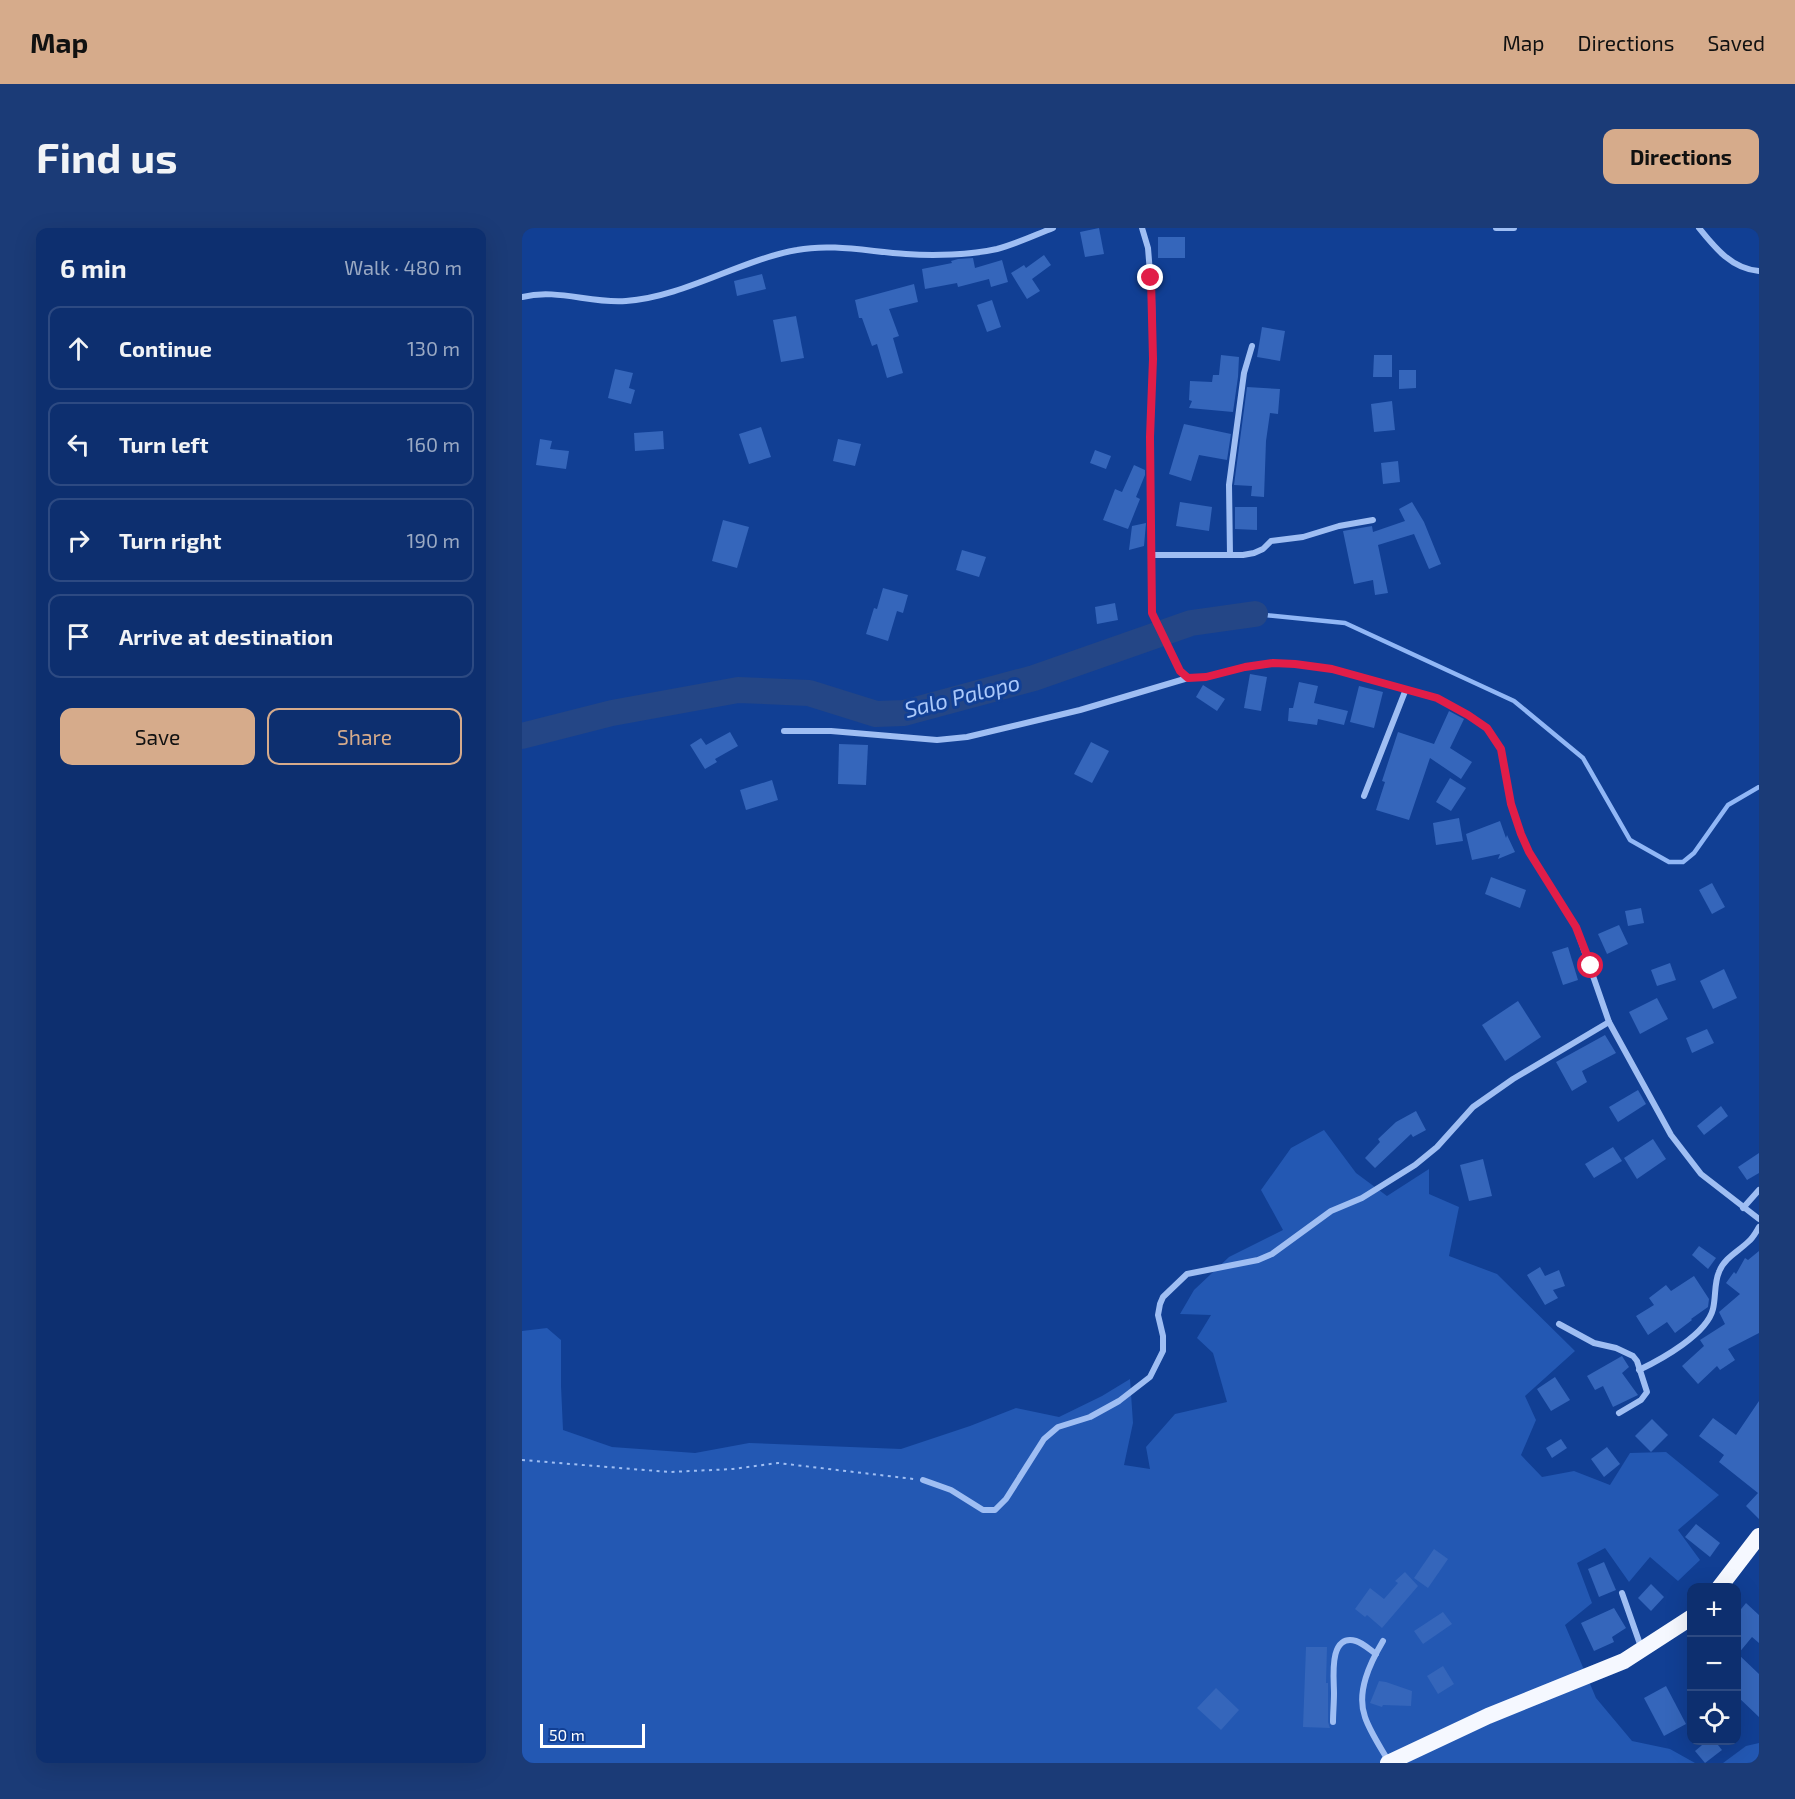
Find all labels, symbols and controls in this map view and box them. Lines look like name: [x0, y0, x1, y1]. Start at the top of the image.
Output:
text: Map: [30, 25, 88, 59]
text: Map: [1502, 30, 1545, 55]
text: Directions: [1578, 30, 1674, 55]
text: Saved: [1707, 30, 1765, 55]
button: Directions: [1603, 129, 1759, 184]
text: Find us: [36, 131, 178, 181]
text: 6 min: [60, 252, 127, 283]
text: Walk · 480 m: [344, 255, 462, 279]
route end: [1137, 264, 1163, 290]
icon: ahead: [62, 332, 95, 365]
text: Continue: [119, 335, 212, 361]
text: 130 m: [407, 336, 460, 360]
icon: left: [62, 428, 95, 461]
text: Turn left: [119, 431, 208, 457]
text: 160 m: [407, 432, 460, 456]
icon: right: [62, 524, 95, 557]
text: Turn right: [119, 527, 221, 553]
text: 190 m: [407, 528, 460, 552]
icon: arrive: [62, 620, 95, 653]
text: Arrive at destination: [119, 623, 333, 649]
water label: Salo Palopo: [901, 668, 1022, 722]
button: Save: [60, 708, 255, 765]
button: Share: [267, 708, 462, 765]
route start: [1577, 952, 1603, 978]
map controls: [1687, 1583, 1741, 1745]
button: +: [1687, 1583, 1741, 1637]
button: −: [1687, 1637, 1741, 1691]
button: locate: [1687, 1691, 1741, 1745]
scale bar: [540, 1721, 645, 1748]
text: 50 m: [549, 1725, 585, 1744]

